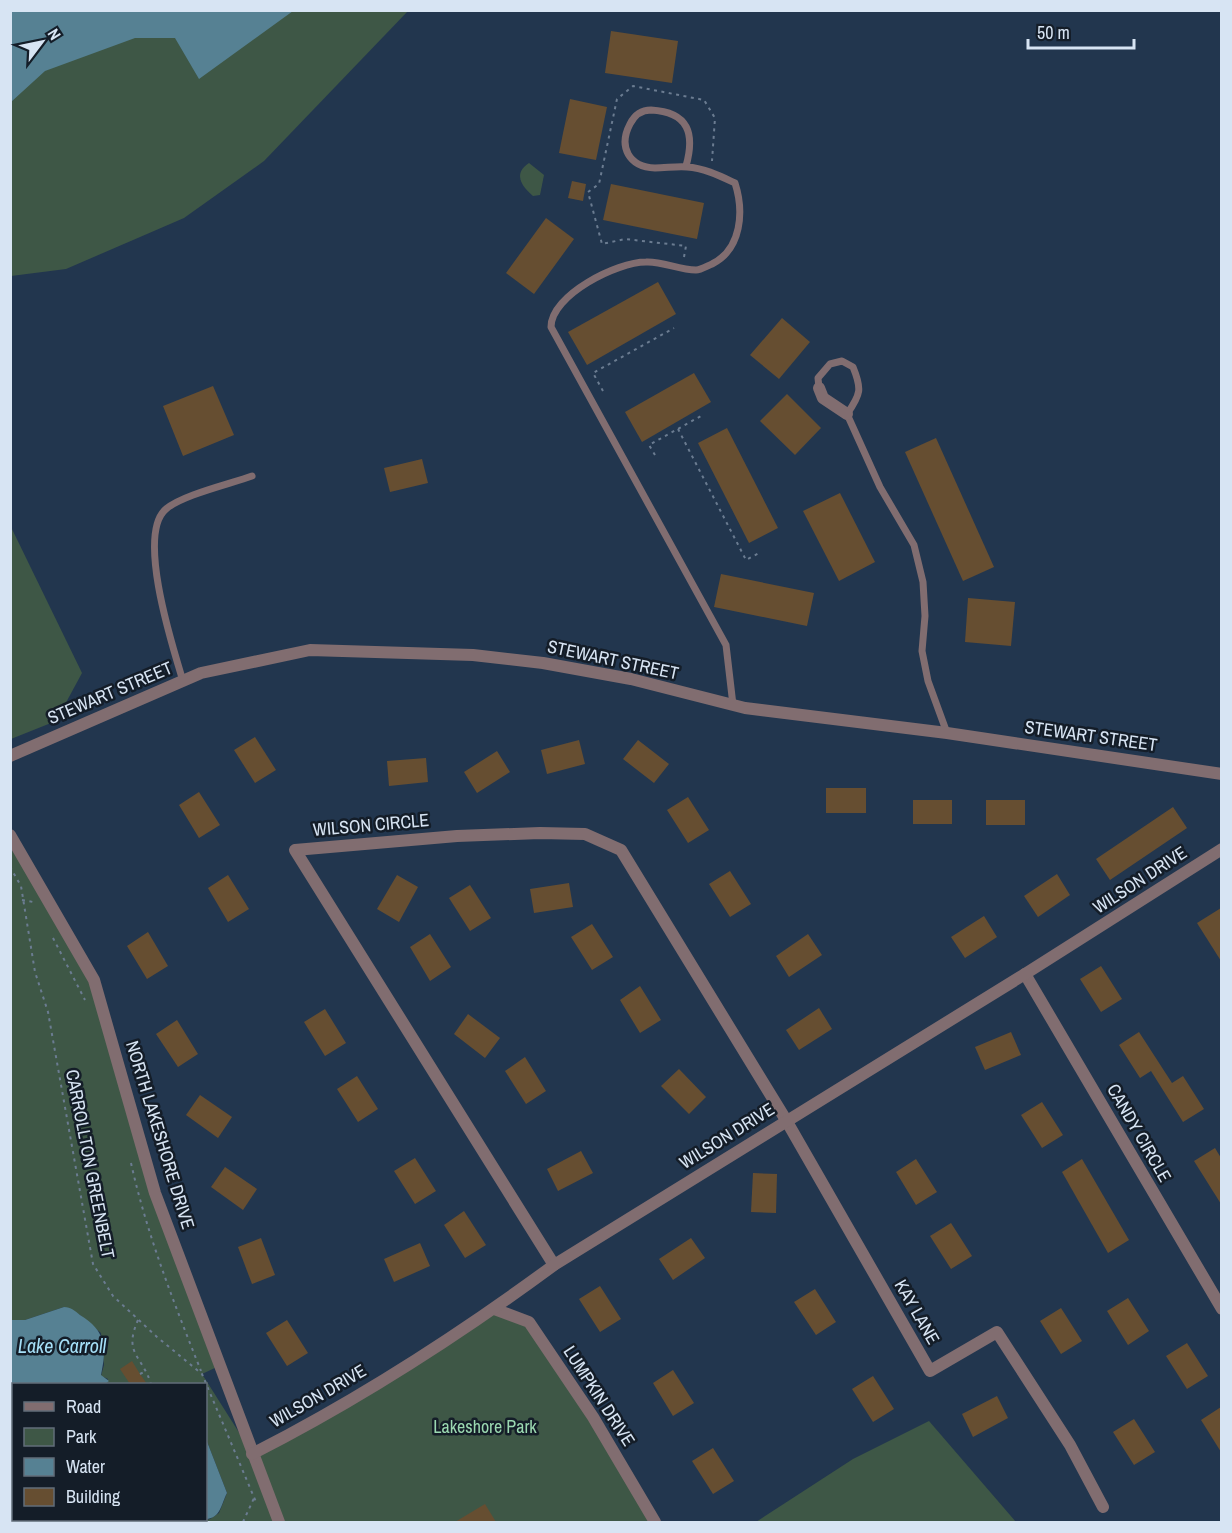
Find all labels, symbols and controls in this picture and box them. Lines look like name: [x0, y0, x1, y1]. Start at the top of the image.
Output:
north arrow: [12, 12, 72, 72]
scale bar: [1028, 12, 1134, 50]
text: 50 m: [1037, 20, 1070, 45]
text: N: [43, 24, 67, 44]
street label: STEWART STREET: [545, 633, 681, 686]
street label: STEWART STREET: [43, 655, 176, 730]
street label: STEWART STREET: [1023, 714, 1159, 757]
street label: WILSON CIRCLE: [312, 807, 430, 842]
street label: WILSON DRIVE: [1088, 840, 1192, 919]
street label: NORTH LAKESHORE DRIVE: [120, 1038, 201, 1232]
street label: CARROLLTON GREENBELT: [60, 1067, 121, 1261]
street label: CANDY CIRCLE: [1101, 1079, 1178, 1186]
street label: WILSON DRIVE: [675, 1097, 779, 1175]
street label: KAY LANE: [889, 1275, 946, 1349]
water label: Lake Carroll: [18, 1332, 107, 1359]
street label: LUMPKIN DRIVE: [558, 1341, 641, 1451]
street label: WILSON DRIVE: [265, 1358, 371, 1433]
legend: [12, 1383, 207, 1521]
text: Road: [66, 1394, 101, 1419]
park label: Lakeshore Park: [433, 1414, 537, 1439]
text: Park: [66, 1424, 97, 1449]
text: Water: [66, 1454, 105, 1479]
text: Building: [66, 1484, 121, 1509]

